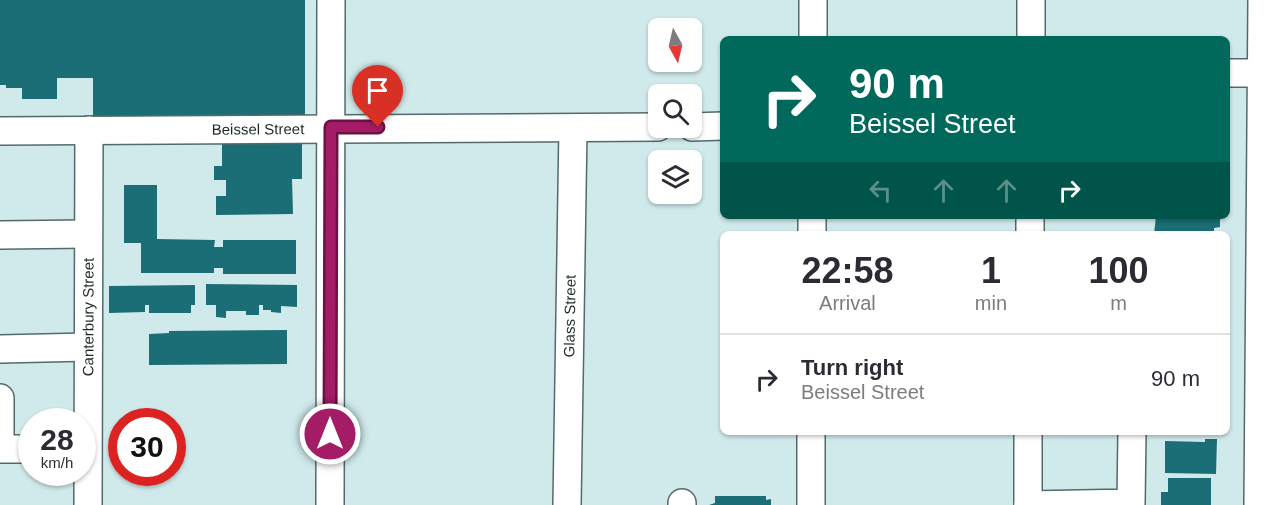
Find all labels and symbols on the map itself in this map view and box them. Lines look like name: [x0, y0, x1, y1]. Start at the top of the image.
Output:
north arrow: [648, 18, 702, 72]
pin: [352, 65, 403, 127]
street label: Beissel Street: [212, 120, 305, 138]
street label: Canterbury Street: [79, 257, 97, 376]
street label: Glass Street: [560, 274, 579, 357]
position arrow: [298, 402, 362, 466]
speed limit sign: 30: [108, 408, 186, 486]

